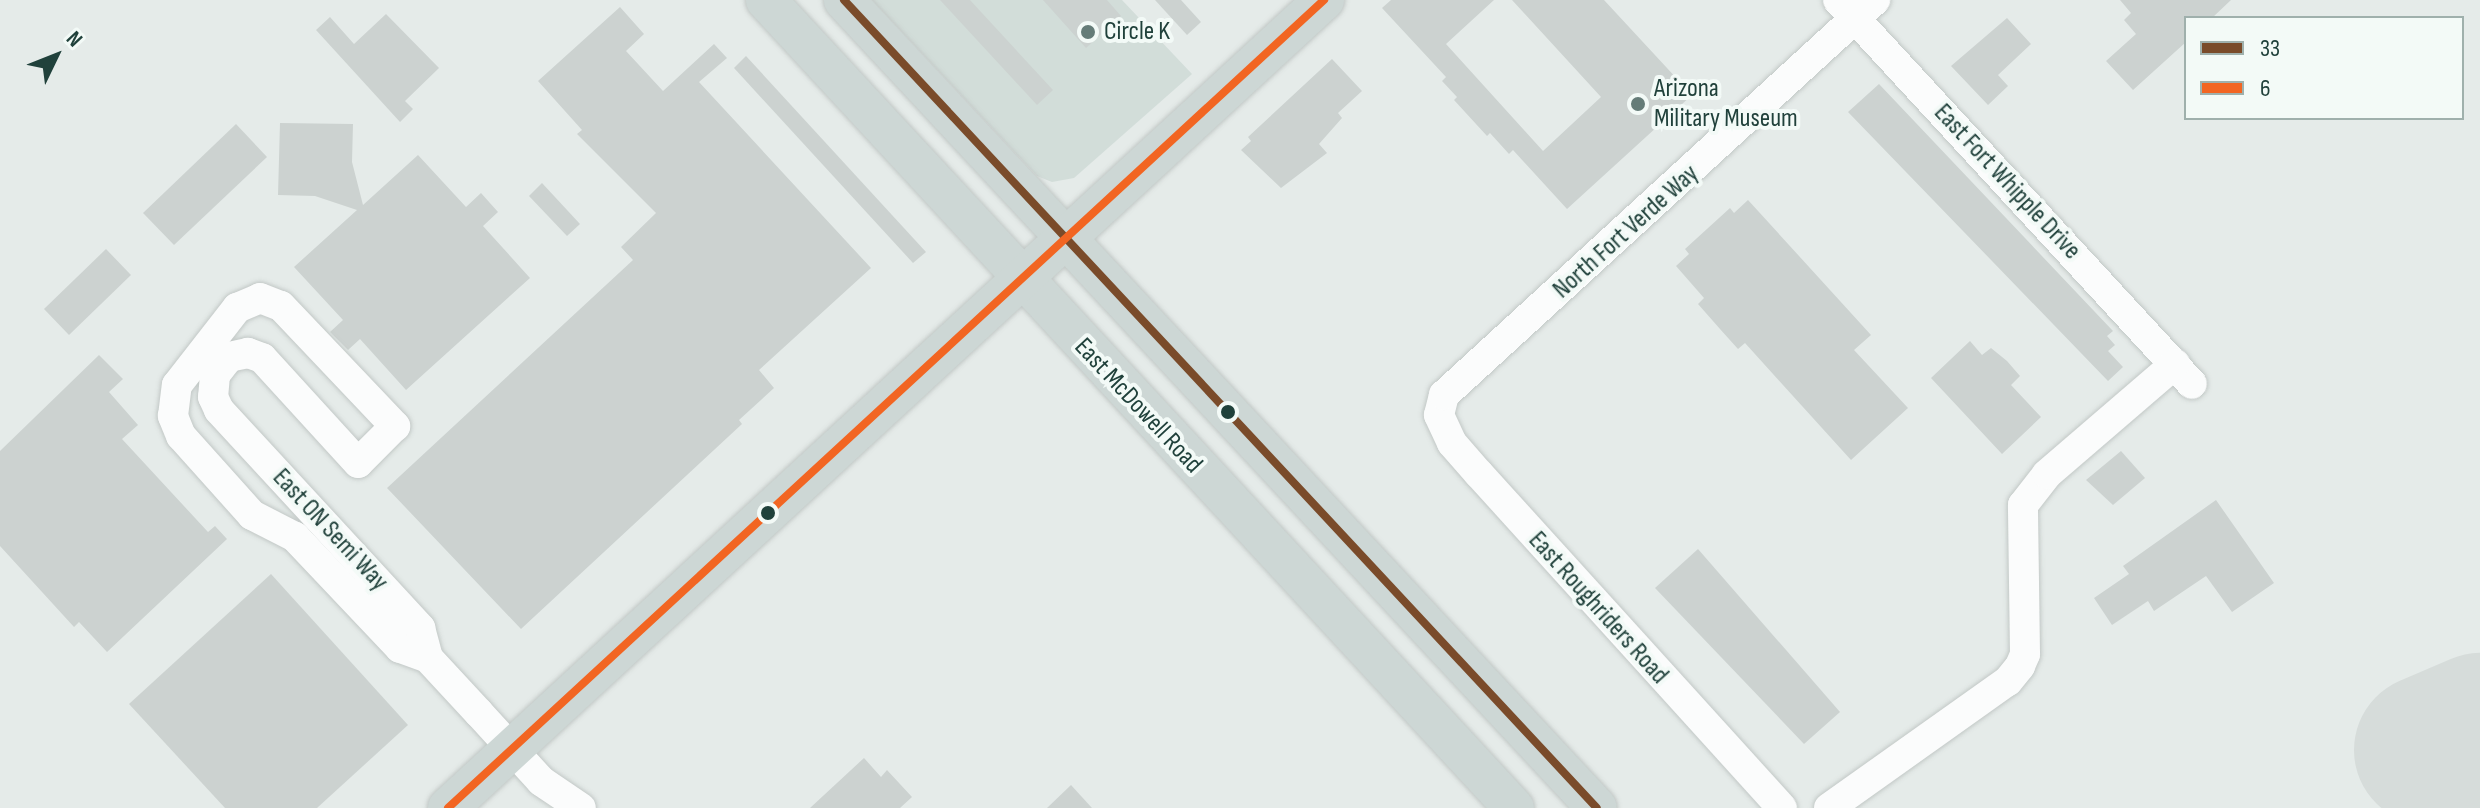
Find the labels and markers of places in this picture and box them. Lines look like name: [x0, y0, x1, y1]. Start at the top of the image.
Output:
place label: Circle K: [1104, 16, 1170, 48]
marker: Circle K: [1079, 23, 1097, 41]
place label: Arizona Military Museum: [1654, 73, 1798, 134]
marker: Arizona Military Museum: [1629, 95, 1647, 113]
unlabelled marker: [1220, 404, 1236, 420]
unlabelled marker: [760, 505, 776, 521]

